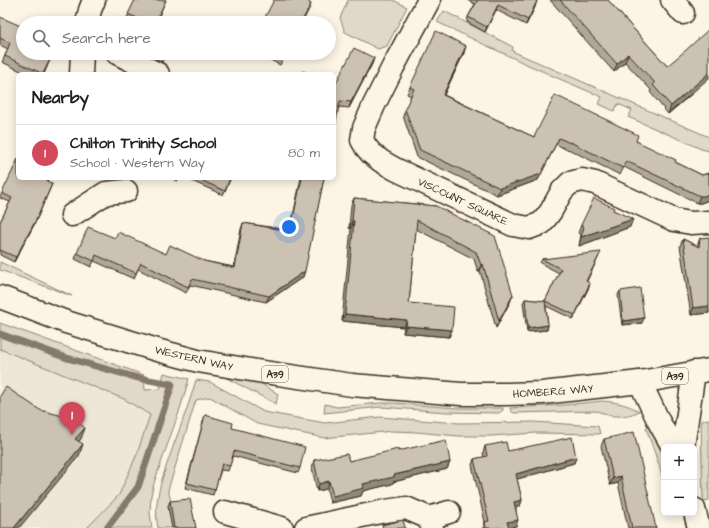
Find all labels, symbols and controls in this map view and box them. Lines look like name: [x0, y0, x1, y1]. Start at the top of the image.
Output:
search box: [16, 16, 336, 60]
icon: search: [30, 27, 52, 49]
text: Search here: [62, 28, 151, 49]
text: Nearby: [32, 86, 89, 110]
text: Chilton Trinity School: [70, 133, 216, 154]
text: 1: [44, 144, 46, 162]
text: 80 m: [288, 144, 320, 162]
text: School · Western Way: [70, 154, 205, 172]
street label: VISCOUNT SQUARE: [415, 174, 511, 229]
your location: [279, 217, 299, 237]
street label: WESTERN WAY: [153, 342, 235, 375]
road number: A39: [262, 366, 288, 382]
road number: A39: [662, 368, 688, 384]
street label: HOMBERG WAY: [512, 381, 594, 402]
pin: 1: [59, 402, 85, 435]
map controls: [661, 444, 697, 516]
button: +: [661, 444, 697, 480]
button: −: [661, 480, 697, 516]

